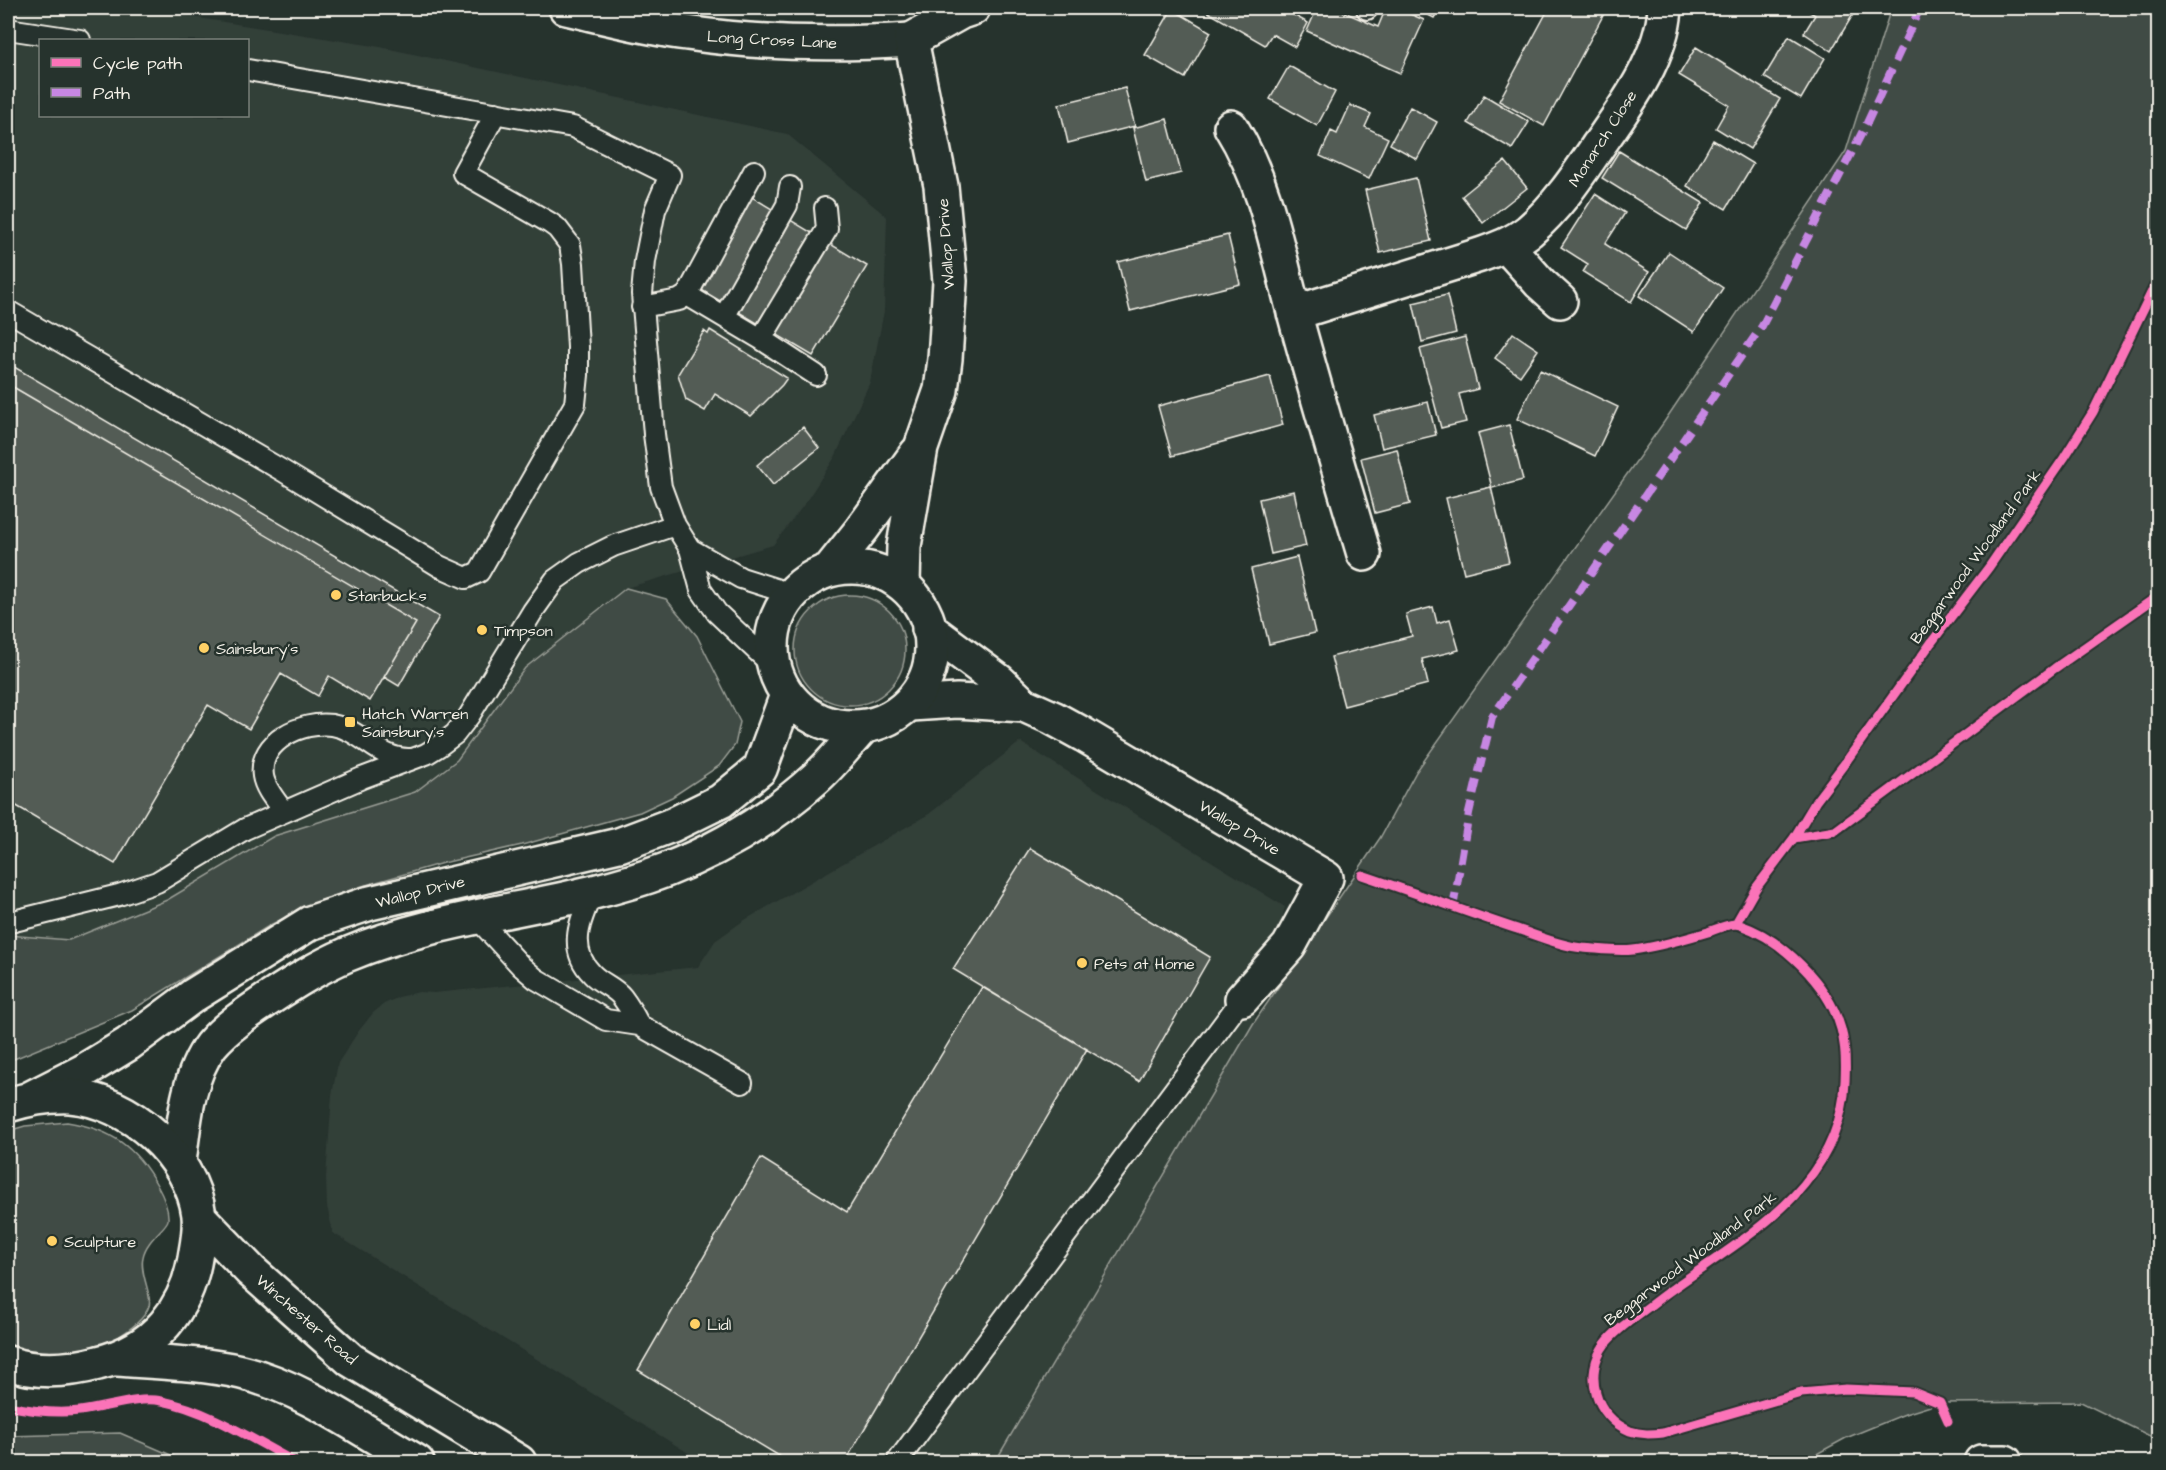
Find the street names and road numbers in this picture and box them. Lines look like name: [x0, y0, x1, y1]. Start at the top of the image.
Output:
street label: Long Cross Lane: [706, 26, 838, 55]
street label: Monarch Close: [1563, 86, 1643, 191]
street label: Wallop Drive: [932, 197, 960, 290]
street label: Beggarwood Woodland Park: [1905, 465, 2048, 649]
street label: Wallop Drive: [1195, 795, 1284, 861]
street label: Wallop Drive: [373, 870, 467, 914]
street label: Beggarwood Woodland Park: [1600, 1187, 1782, 1332]
street label: Winchester Road: [251, 1270, 362, 1370]

